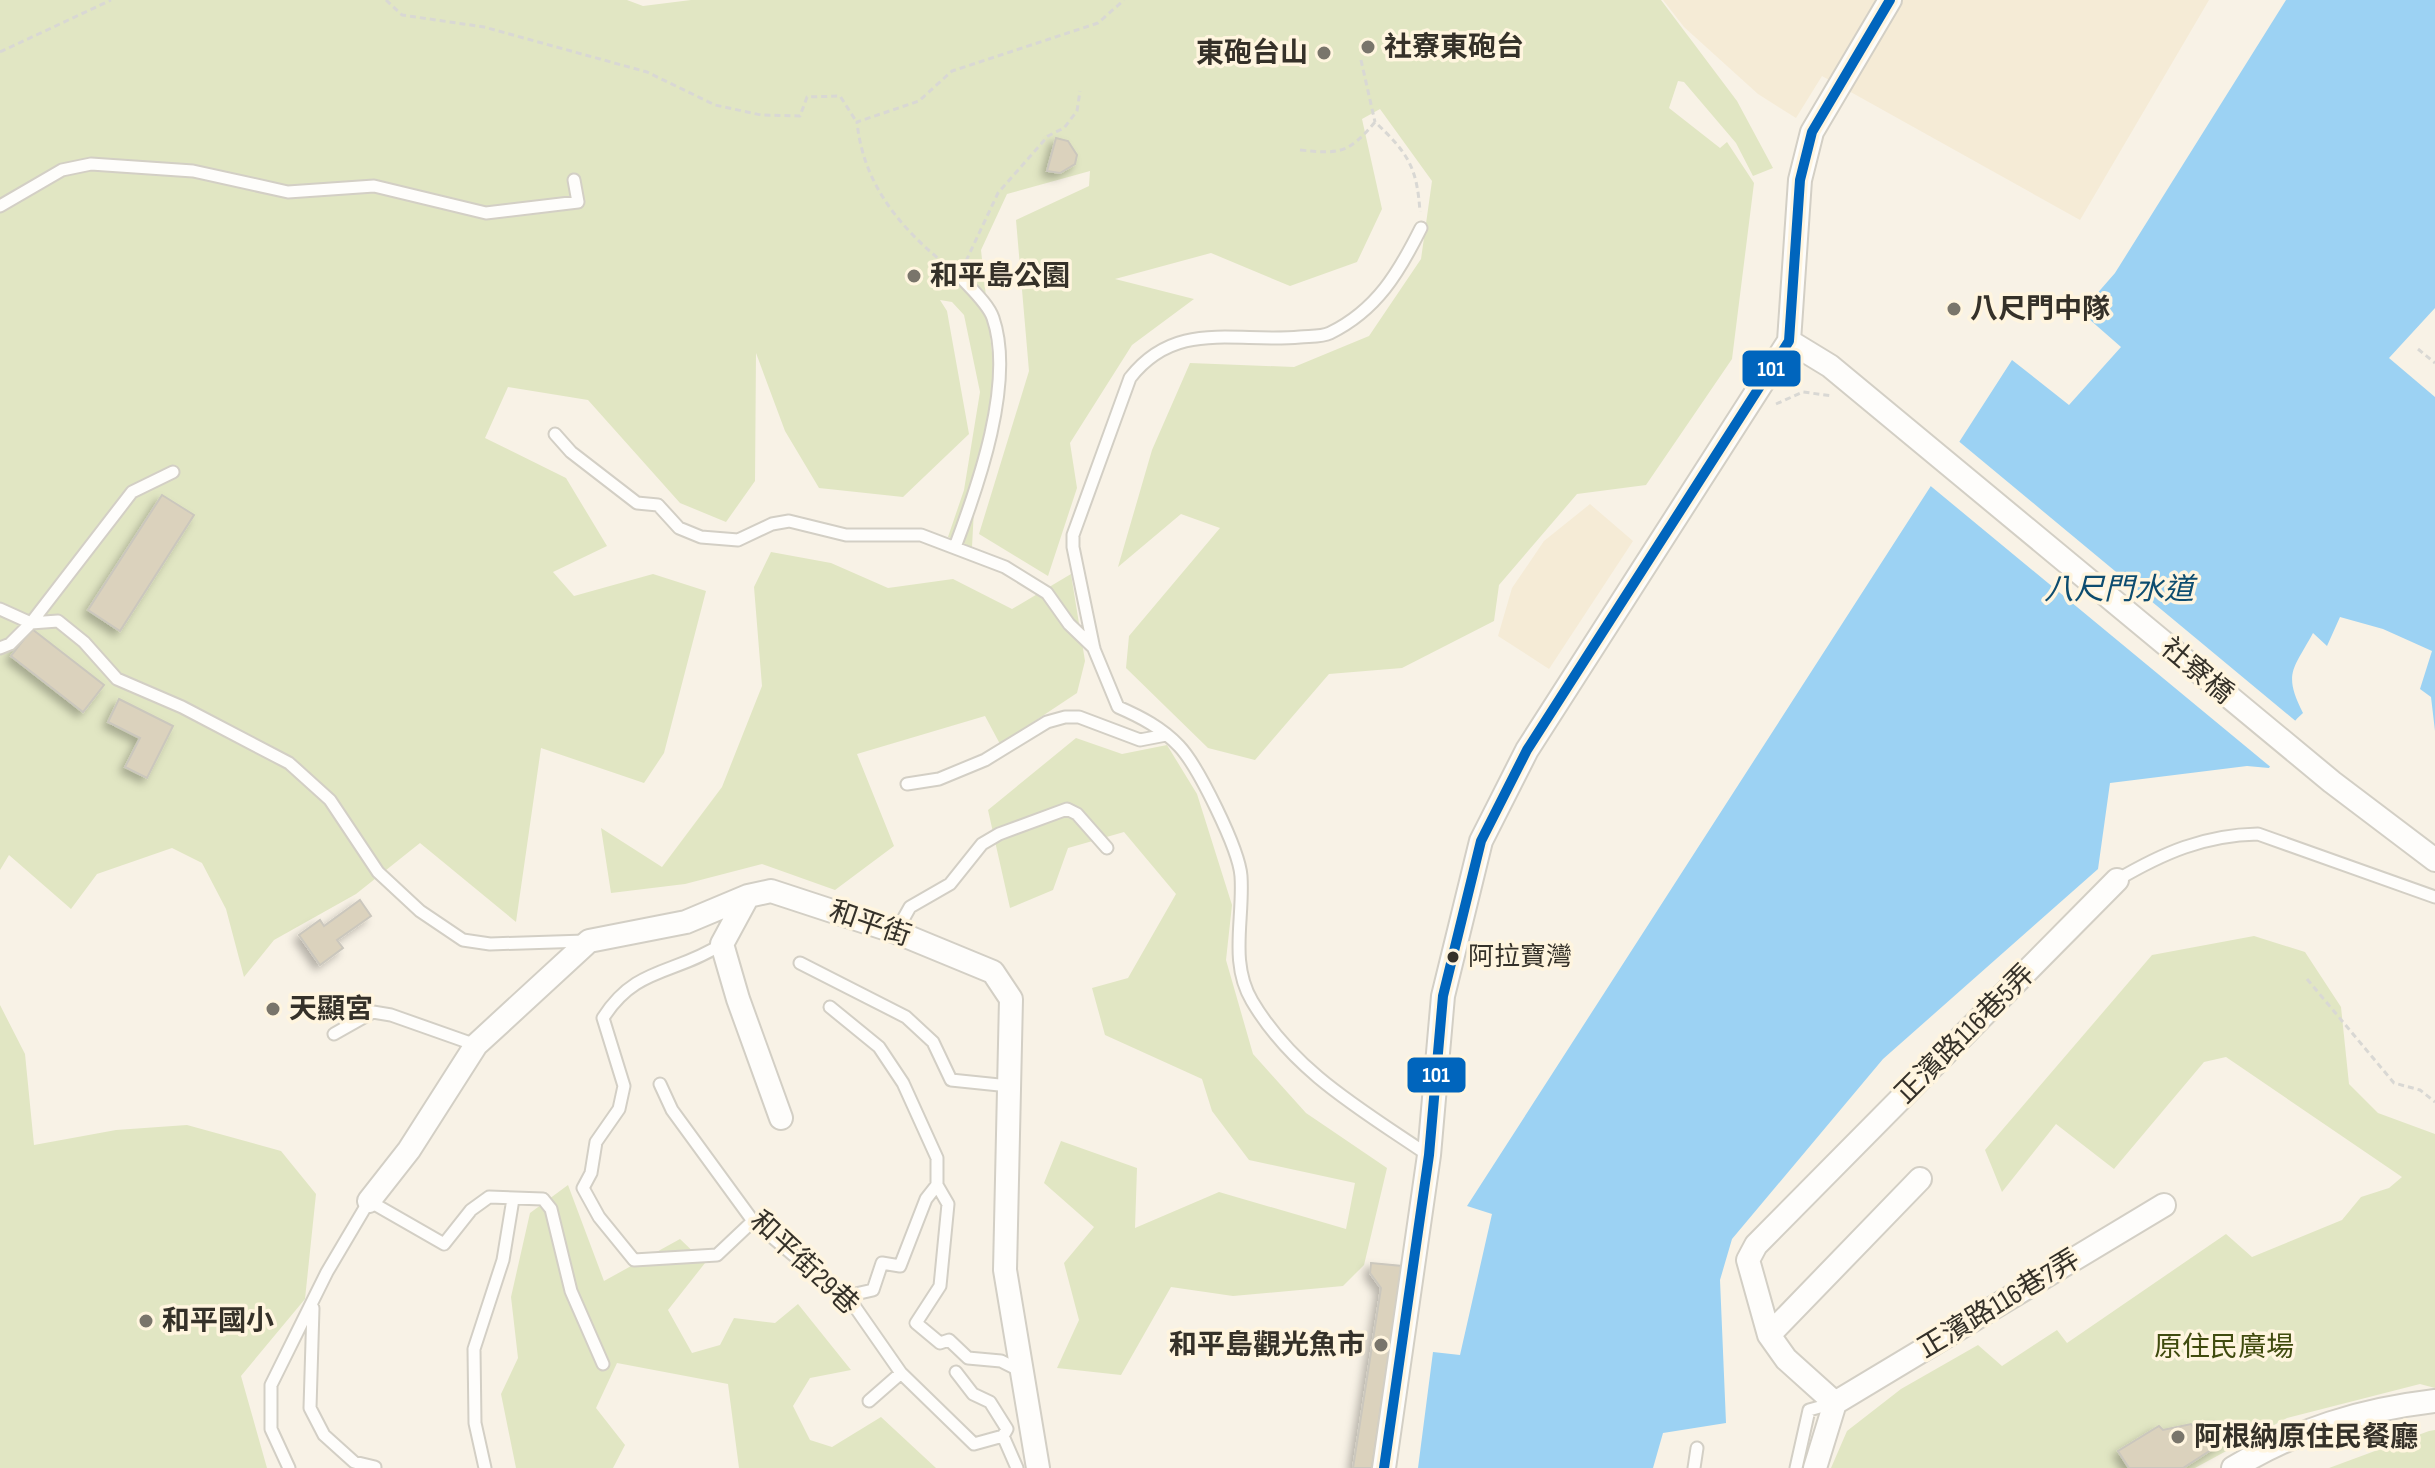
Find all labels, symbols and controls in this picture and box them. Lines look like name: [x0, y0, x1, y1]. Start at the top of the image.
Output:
place label: 社寮東砲台: [1384, 31, 1524, 64]
place label: 東砲台山: [1196, 37, 1308, 70]
marker: 社寮東砲台: [1359, 38, 1377, 56]
marker: 東砲台山: [1315, 44, 1333, 62]
place label: 和平島公園: [930, 260, 1070, 293]
marker: 和平島公園: [905, 267, 923, 285]
place label: 八尺門中隊: [1970, 293, 2110, 326]
marker: 八尺門中隊: [1945, 300, 1963, 318]
line badge: 101: [1741, 349, 1802, 388]
text: 101: [1757, 356, 1785, 383]
water label: 八尺門水道: [2044, 572, 2198, 608]
street label: 社寮橋: [2154, 631, 2240, 711]
street label: 和平街: [825, 895, 915, 953]
place label: 阿拉寶灣: [1468, 942, 1572, 973]
marker: 阿拉寶灣: [1445, 949, 1461, 965]
street label: 正濱路116巷5弄: [1889, 958, 2041, 1110]
place label: 天顯宮: [289, 993, 373, 1026]
marker: 天顯宮: [264, 1000, 282, 1018]
line badge: 101: [1406, 1056, 1467, 1094]
text: 101: [1422, 1062, 1450, 1089]
street label: 和平街29巷: [743, 1205, 865, 1321]
street label: 正濱路116巷7弄: [1912, 1243, 2086, 1365]
place label: 和平國小: [162, 1305, 274, 1338]
marker: 和平國小: [137, 1312, 155, 1330]
place label: 和平島觀光魚市: [1169, 1329, 1365, 1362]
park label: 原住民廣場: [2154, 1331, 2294, 1364]
marker: 和平島觀光魚市: [1372, 1336, 1390, 1354]
place label: 阿根納原住民餐廳: [2194, 1421, 2418, 1454]
marker: 阿根納原住民餐廳: [2169, 1428, 2187, 1446]

